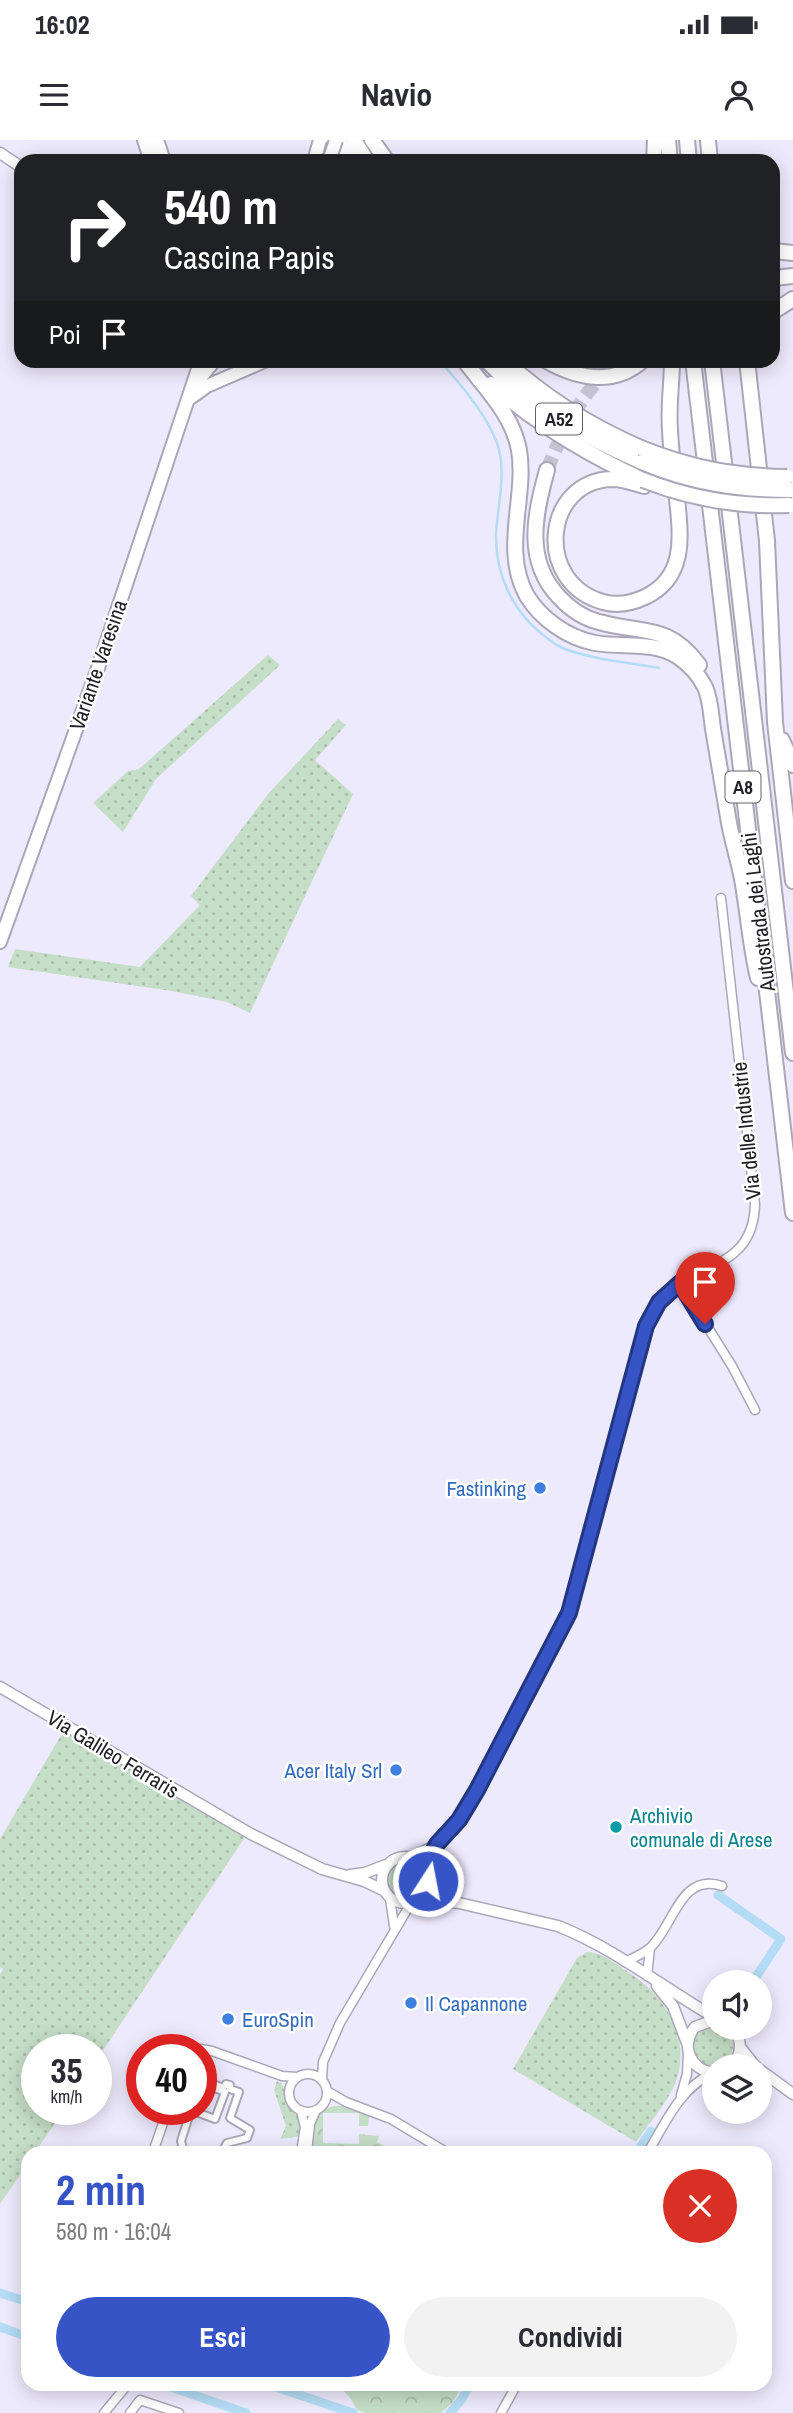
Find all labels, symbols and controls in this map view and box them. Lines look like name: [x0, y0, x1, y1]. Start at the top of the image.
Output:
text: 16:02: [35, 7, 90, 42]
text: Navio: [361, 73, 432, 116]
icon: menu: [35, 76, 73, 114]
icon: person: [720, 76, 758, 114]
text: 540 m: [164, 173, 278, 239]
icon: right: [49, 182, 140, 273]
text: Cascina Papis: [164, 236, 335, 279]
icon: arrive: [95, 315, 133, 353]
text: Poi: [49, 317, 81, 352]
road number: A52: [536, 404, 582, 434]
street label: Variante Varesina: [62, 595, 134, 734]
road number: A8: [726, 772, 760, 802]
street label: Autostrada dei Laghi: [734, 831, 782, 994]
street label: Via delle Industrie: [724, 1061, 768, 1201]
pin: [675, 1252, 735, 1324]
icon: arrive: [686, 1263, 724, 1301]
place label: Fastinking: [446, 1474, 526, 1503]
marker: Fastinking: [532, 1480, 548, 1496]
street label: Via Galileo Ferraris: [42, 1703, 184, 1805]
place label: Acer Italy Srl: [283, 1756, 382, 1785]
marker: Acer Italy Srl: [388, 1762, 404, 1778]
place label: Archivio comunale di Arese: [629, 1801, 773, 1854]
marker: Archivio comunale di Arese: [608, 1819, 624, 1835]
position arrow: [391, 1844, 465, 1918]
map controls: [702, 1970, 772, 2124]
button: sound: [702, 1970, 772, 2040]
place label: Il Capannone: [425, 1989, 527, 2018]
marker: Il Capannone: [403, 1995, 419, 2011]
place label: EuroSpin: [242, 2005, 314, 2034]
marker: EuroSpin: [220, 2011, 236, 2027]
speed limit sign: 40: [126, 2034, 217, 2125]
text: 35: [51, 2047, 82, 2094]
button: layers: [702, 2054, 772, 2124]
text: km/h: [51, 2084, 83, 2109]
text: 2 min: [56, 2162, 146, 2218]
button: close: [663, 2169, 737, 2243]
text: 580 m · 16:04: [56, 2216, 171, 2247]
button: Esci: [56, 2297, 390, 2377]
button: Condividi: [404, 2297, 737, 2377]

